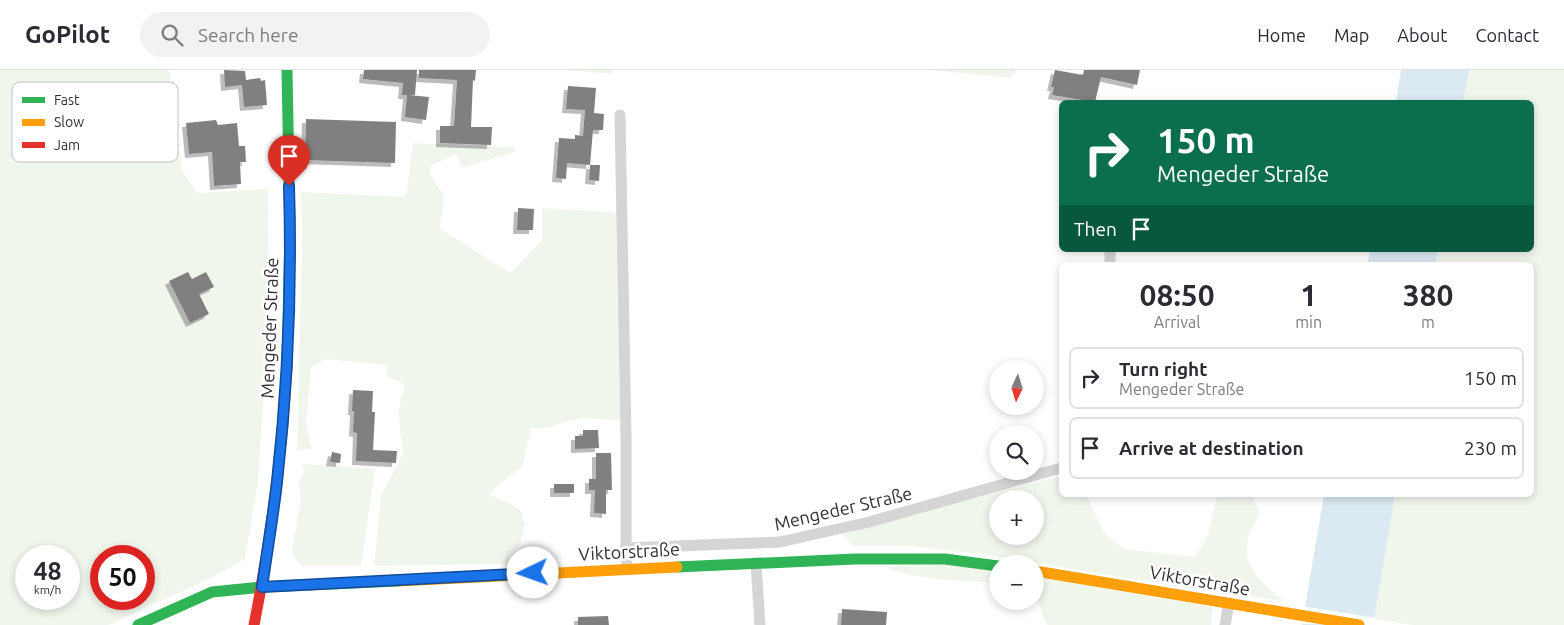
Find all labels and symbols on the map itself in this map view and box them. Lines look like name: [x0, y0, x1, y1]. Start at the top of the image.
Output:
legend: [12, 82, 178, 162]
text: Fast: [54, 92, 80, 108]
text: Slow: [54, 114, 84, 130]
pin: [268, 135, 310, 186]
text: Jam: [54, 137, 80, 153]
street label: Mengeder Straße: [257, 257, 281, 399]
north arrow: [989, 360, 1044, 415]
street label: Mengeder Straße: [772, 482, 914, 534]
street label: Viktorstraße: [578, 538, 680, 564]
speed limit sign: 50: [90, 545, 155, 610]
position arrow: [506, 546, 558, 598]
street label: Viktorstraße: [1148, 561, 1252, 599]

